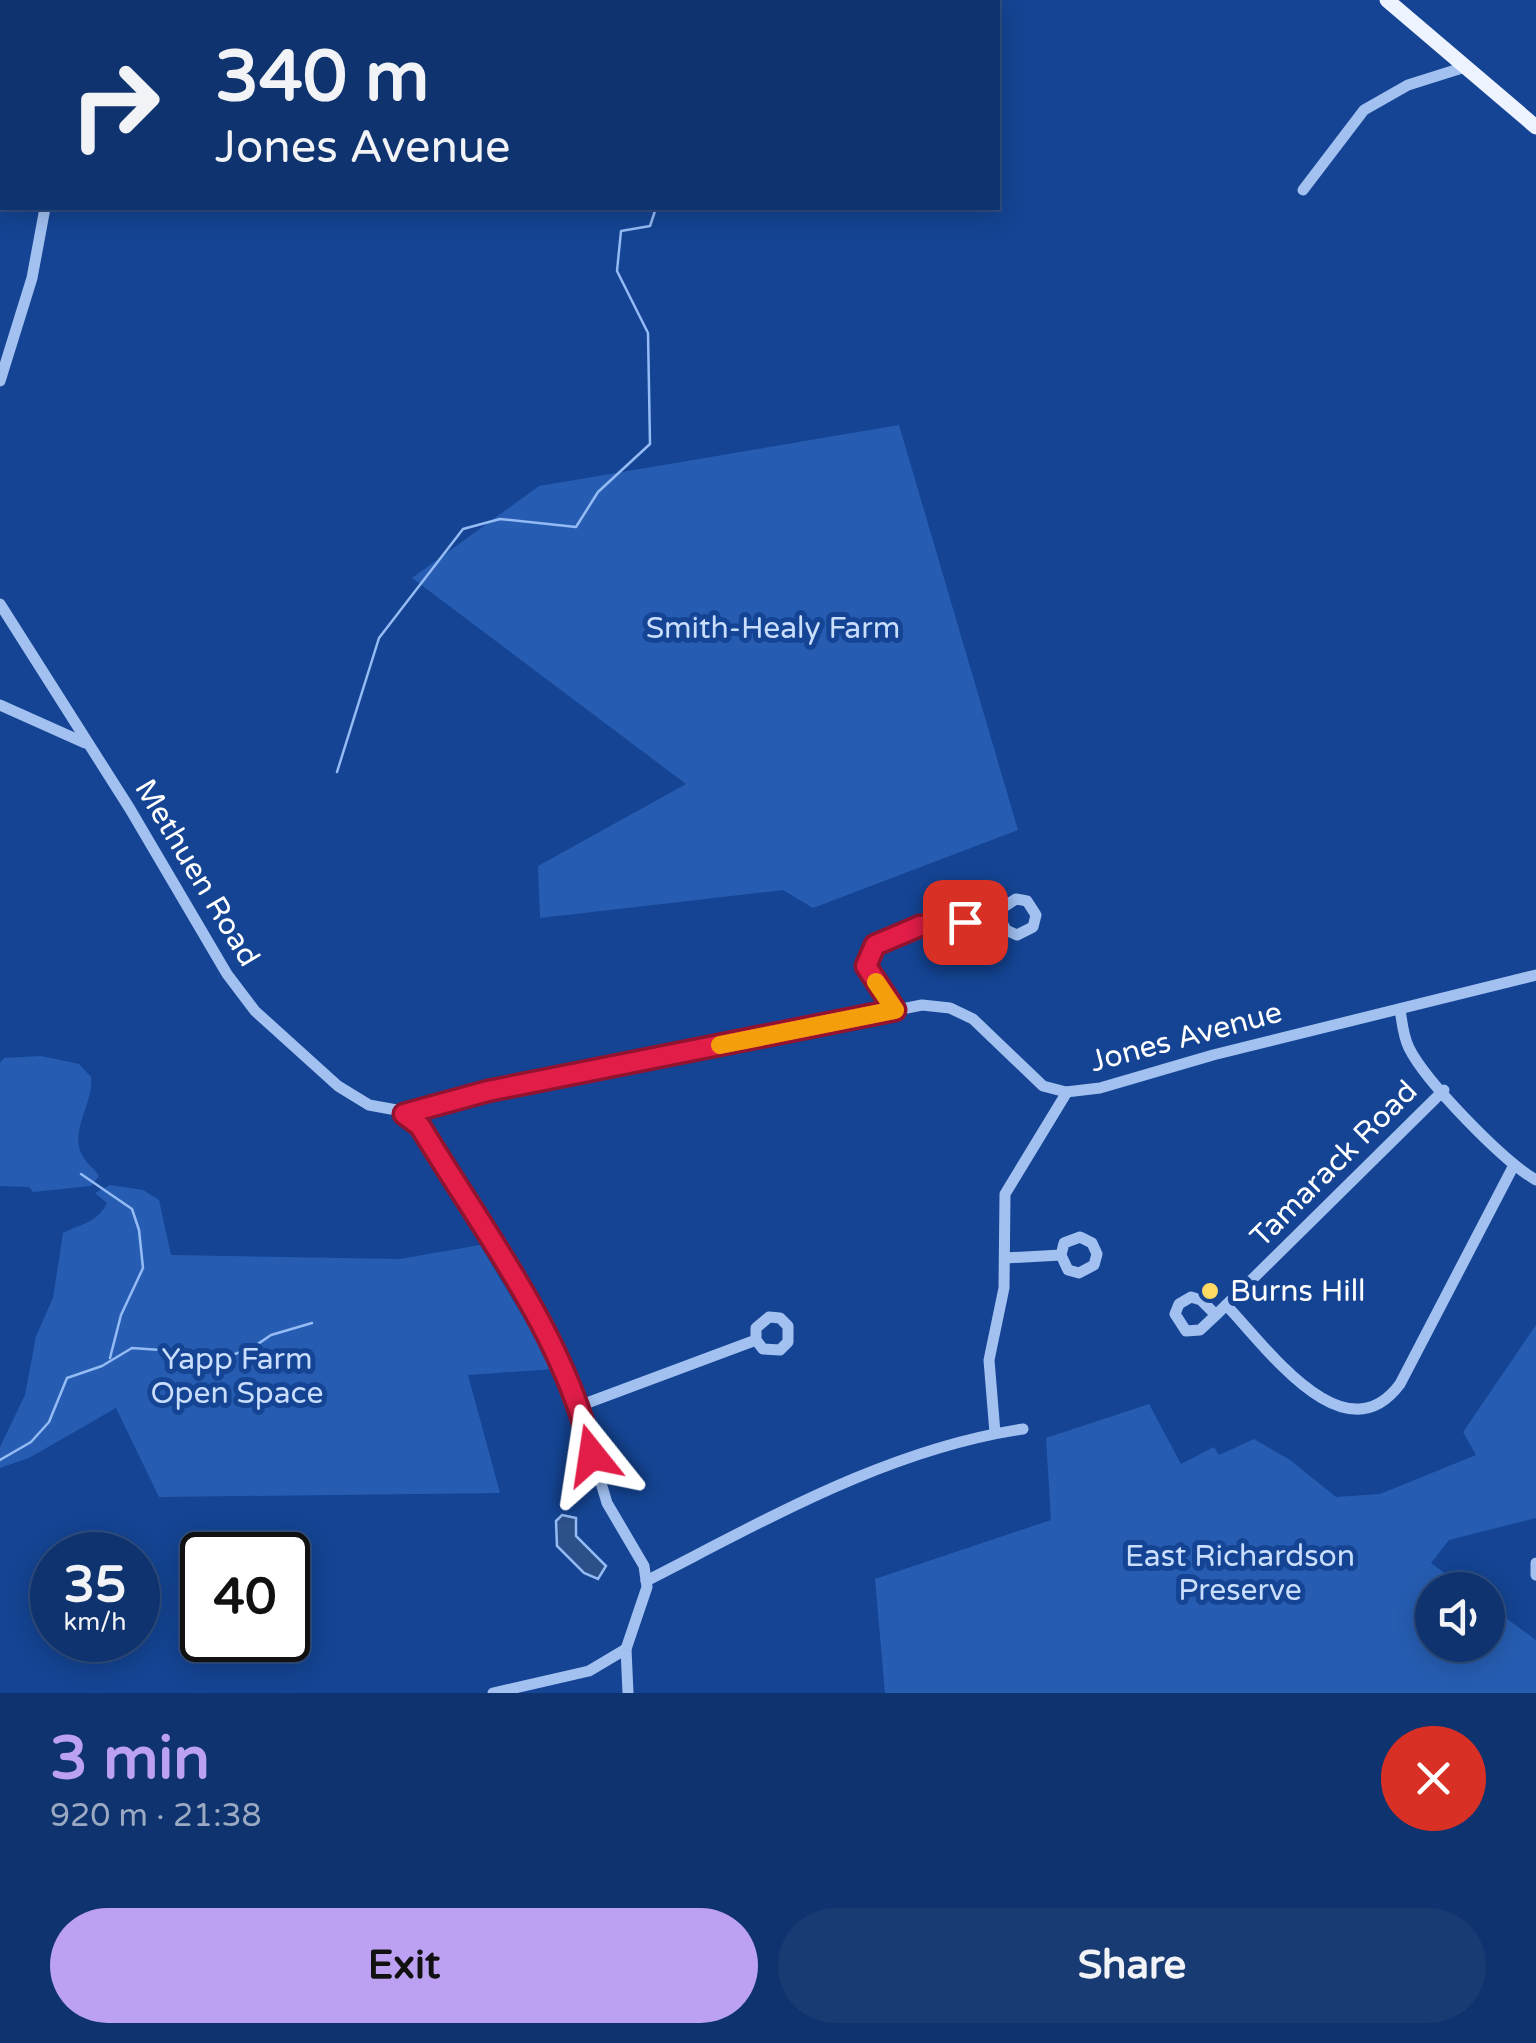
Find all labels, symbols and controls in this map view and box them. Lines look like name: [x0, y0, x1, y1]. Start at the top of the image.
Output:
text: 340 m: [215, 36, 429, 120]
icon: right: [50, 40, 180, 170]
text: Jones Avenue: [215, 121, 511, 175]
park label: Smith-Healy Farm: [646, 610, 900, 647]
street label: Methuen Road: [127, 773, 267, 973]
pin: [923, 880, 1008, 965]
icon: arrive: [938, 895, 993, 950]
street label: Jones Avenue: [1086, 994, 1286, 1080]
street label: Tamarack Road: [1243, 1073, 1425, 1255]
place label: Burns Hill: [1230, 1273, 1366, 1310]
marker: Burns Hill: [1199, 1280, 1221, 1302]
park label: Yapp Farm Open Space: [151, 1341, 323, 1412]
position arrow: [540, 1403, 644, 1507]
speed limit sign: 40: [180, 1532, 310, 1662]
park label: East Richardson Preserve: [1125, 1538, 1355, 1609]
text: 35: [64, 1555, 126, 1615]
map controls: [1415, 1572, 1505, 1662]
button: sound: [1415, 1572, 1505, 1662]
text: km/h: [64, 1607, 126, 1637]
text: 3 min: [50, 1723, 210, 1795]
button: close: [1381, 1726, 1486, 1831]
text: 920 m · 21:38: [50, 1797, 262, 1835]
button: Exit: [50, 1908, 758, 2023]
button: Share: [778, 1908, 1486, 2023]

